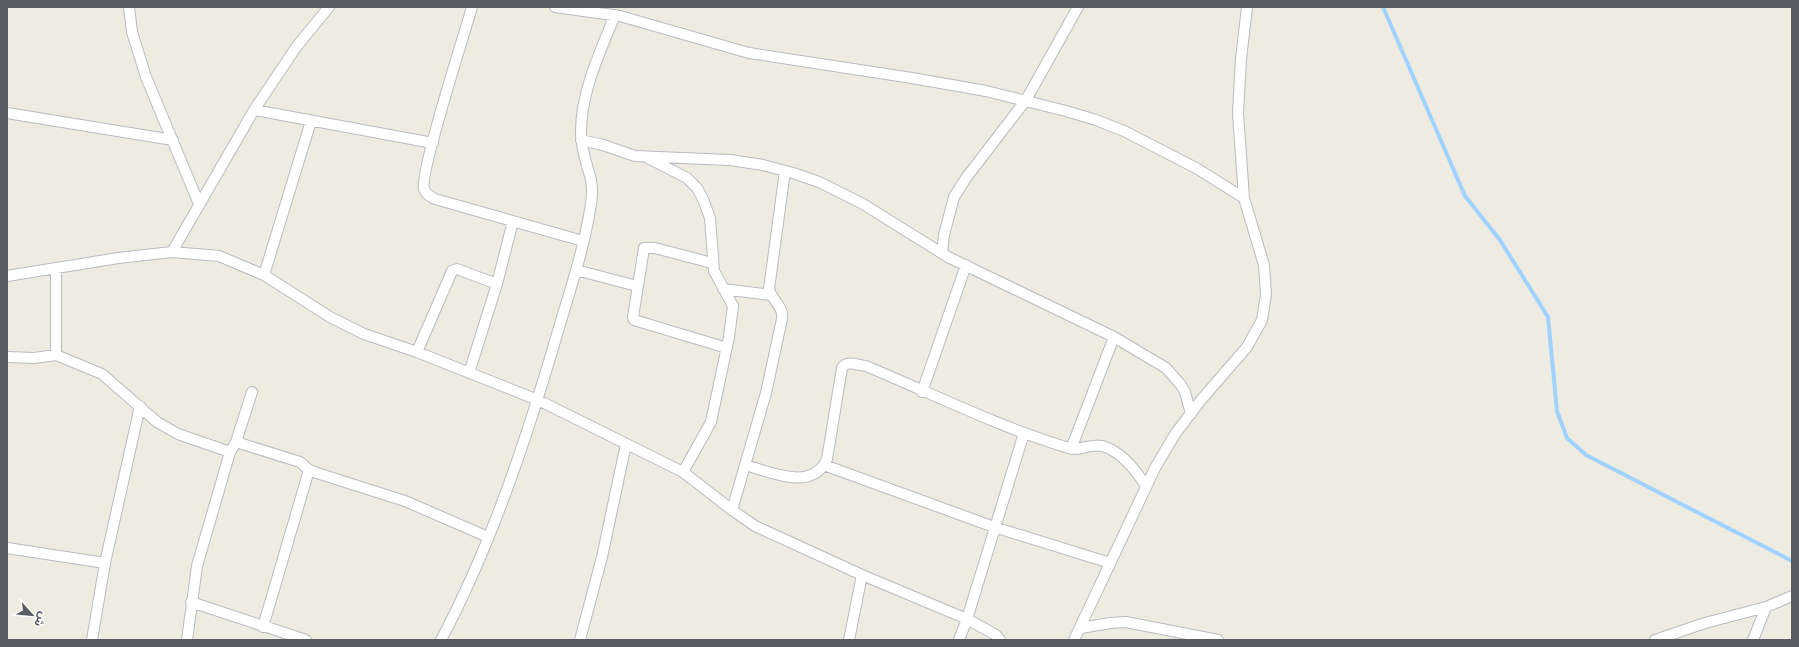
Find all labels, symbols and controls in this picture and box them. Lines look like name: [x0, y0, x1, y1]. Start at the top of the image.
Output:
north arrow: [12, 595, 52, 635]
text: ش: [31, 610, 51, 629]

